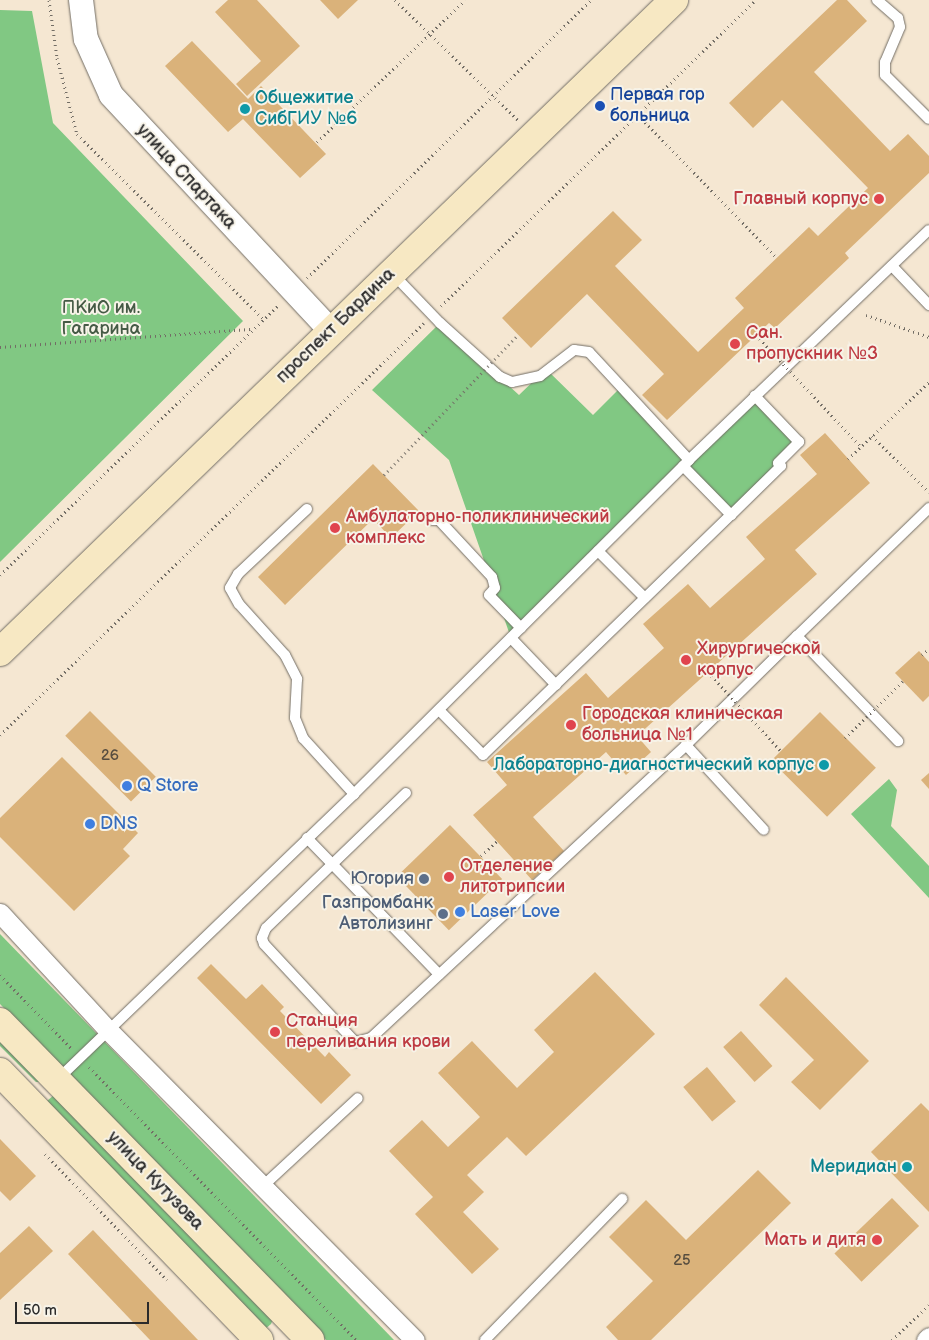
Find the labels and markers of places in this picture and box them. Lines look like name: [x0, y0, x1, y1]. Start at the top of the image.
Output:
place label: Первая гор больница: [610, 85, 705, 128]
place label: Общежитие СибГИУ №6: [255, 88, 357, 130]
marker: Первая гор больница: [594, 100, 606, 112]
marker: Общежитие СибГИУ №6: [239, 103, 251, 115]
place label: Главный корпус: [733, 188, 868, 210]
marker: Главный корпус: [872, 192, 886, 206]
place label: Сан. пропускник №3: [746, 323, 878, 366]
marker: Сан. пропускник №3: [728, 337, 742, 351]
place label: Амбулаторно-поликлинический комплекс: [346, 507, 610, 550]
marker: Амбулаторно-поликлинический комплекс: [328, 521, 342, 535]
place label: Хирургической корпус: [697, 639, 821, 682]
marker: Хирургической корпус: [679, 653, 693, 667]
place label: Городская клиническая больница №1: [582, 704, 783, 746]
marker: Городская клиническая больница №1: [564, 718, 578, 732]
place label: Лабораторно-диагностический корпус: [493, 754, 814, 776]
marker: Лабораторно-диагностический корпус: [818, 759, 830, 771]
place label: Q Store: [137, 775, 199, 797]
marker: Q Store: [121, 780, 133, 792]
place label: DNS: [100, 813, 138, 835]
marker: DNS: [84, 818, 96, 830]
place label: Отделение литотрипсии: [460, 856, 565, 899]
place label: Югория: [350, 868, 414, 890]
marker: Отделение литотрипсии: [442, 870, 456, 884]
marker: Югория: [418, 873, 430, 885]
place label: Газпромбанк Автолизинг: [322, 893, 433, 936]
place label: Laser Love: [470, 901, 560, 923]
marker: Laser Love: [454, 906, 466, 918]
marker: Газпромбанк Автолизинг: [437, 908, 449, 920]
place label: Станция переливания крови: [286, 1011, 451, 1054]
marker: Станция переливания крови: [268, 1025, 282, 1039]
place label: Меридиан: [810, 1156, 897, 1178]
marker: Меридиан: [901, 1161, 913, 1173]
place label: Мать и дитя: [764, 1229, 866, 1251]
marker: Мать и дитя: [870, 1233, 884, 1247]

